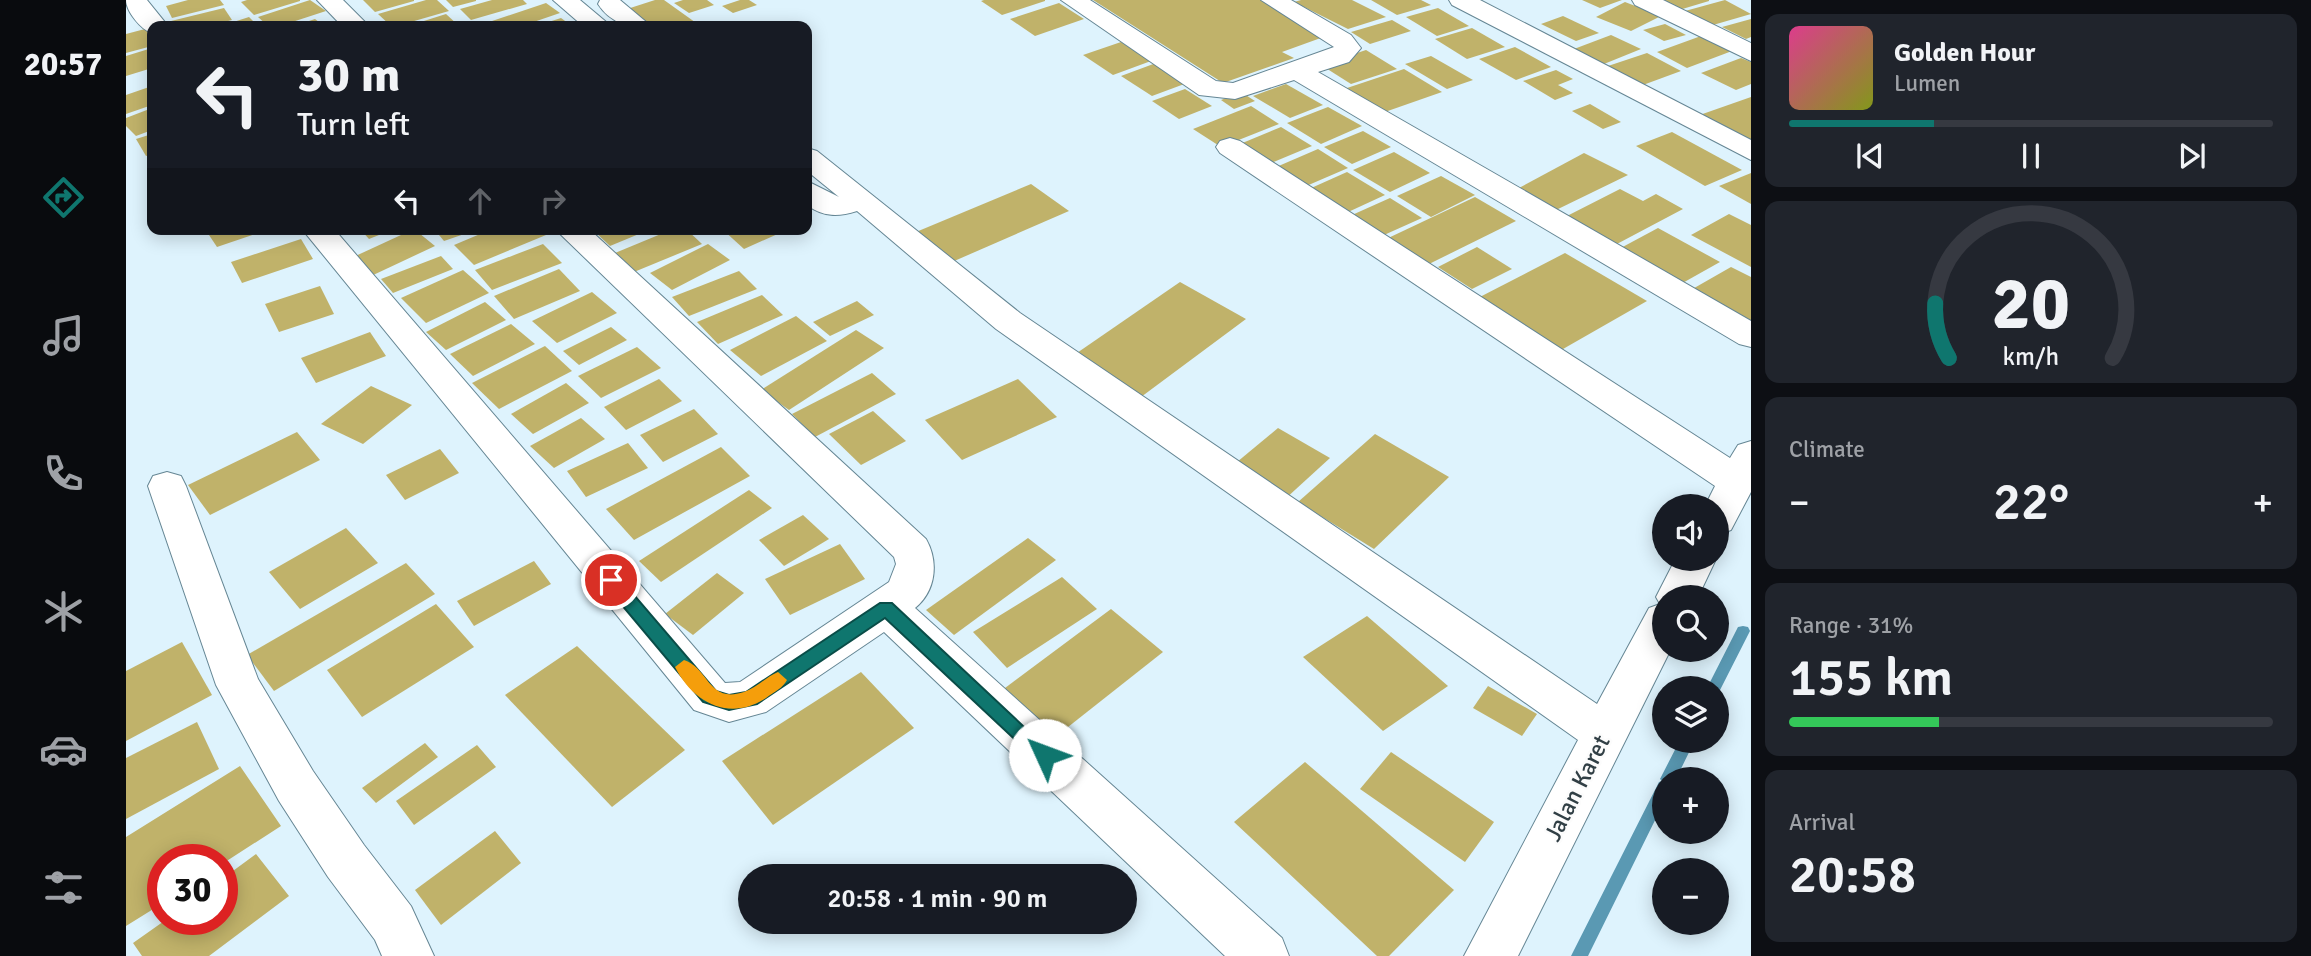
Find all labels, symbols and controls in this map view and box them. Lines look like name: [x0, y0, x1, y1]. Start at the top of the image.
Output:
text: Golden Hour: [1894, 37, 2035, 69]
text: 20:57: [24, 45, 102, 84]
text: 30 m: [297, 45, 400, 105]
icon: left: [182, 49, 273, 140]
text: Lumen: [1894, 69, 1960, 98]
text: Turn left: [297, 105, 410, 144]
icon: previous: [1851, 137, 1889, 175]
icon: pause: [2012, 137, 2050, 175]
icon: next: [2173, 137, 2211, 175]
icon: directions: [39, 173, 88, 222]
icon: left: [388, 182, 426, 220]
icon: ahead: [461, 182, 499, 220]
icon: right: [534, 182, 572, 220]
text: 20: [1992, 260, 2070, 349]
icon: music: [39, 311, 88, 360]
text: km/h: [2003, 340, 2059, 371]
text: Climate: [1789, 435, 1865, 464]
icon: phone: [39, 449, 88, 498]
text: 22°: [1993, 470, 2069, 534]
text: −: [1789, 479, 1810, 526]
text: +: [2252, 479, 2273, 526]
map controls: [1652, 494, 1729, 935]
button: sound: [1652, 494, 1729, 571]
pin: [581, 550, 641, 610]
icon: arrive: [592, 561, 630, 599]
button: search: [1652, 585, 1729, 662]
icon: climate: [39, 587, 88, 636]
text: Range · 31%: [1789, 611, 1913, 640]
text: 155 km: [1789, 646, 1953, 710]
button: layers: [1652, 676, 1729, 753]
position arrow: [1008, 718, 1082, 792]
icon: car: [39, 725, 88, 774]
street label: Jalan Karet: [1537, 730, 1617, 846]
button: +: [1652, 767, 1729, 844]
text: Arrival: [1789, 808, 1855, 837]
text: 20:58: [1789, 843, 1916, 907]
speed limit sign: 30: [147, 844, 238, 935]
button: −: [1652, 858, 1729, 935]
icon: filters: [39, 863, 88, 912]
text: 20:58 · 1 min · 90 m: [828, 883, 1047, 915]

